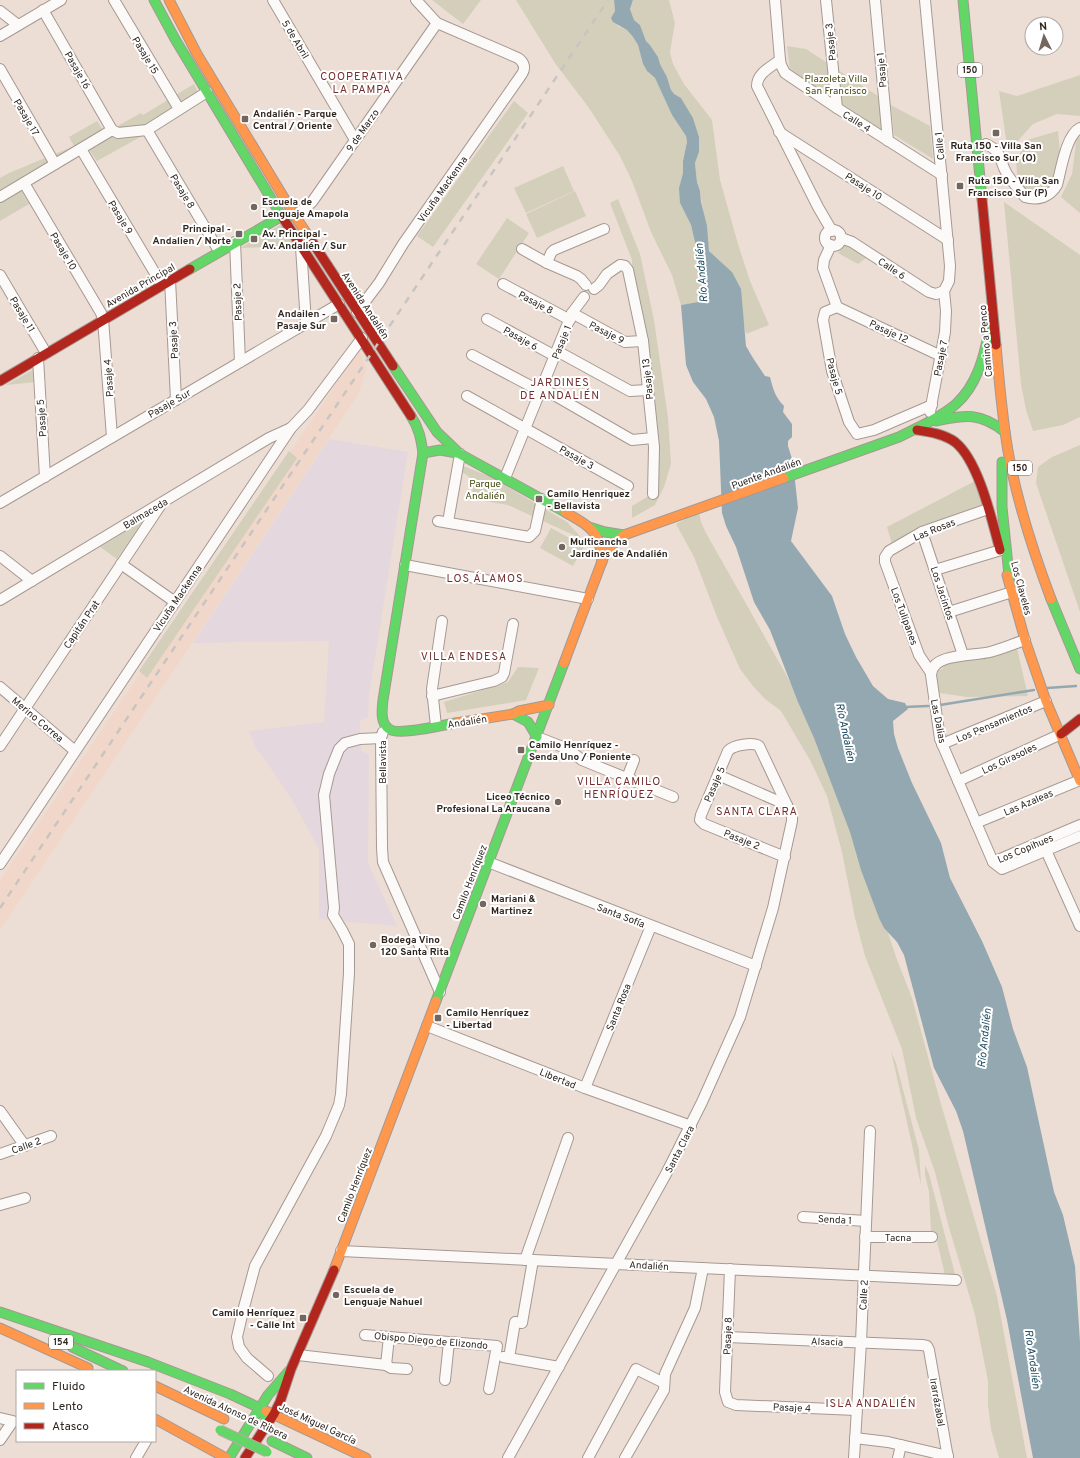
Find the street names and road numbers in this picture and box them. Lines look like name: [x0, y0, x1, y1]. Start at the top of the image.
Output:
street label: 5 de Abril: [278, 18, 311, 61]
street label: Pasaje 3: [823, 22, 840, 61]
street label: Pasaje 15: [128, 35, 161, 77]
street label: Pasaje 16: [61, 50, 93, 92]
street label: Pasaje 1: [874, 52, 891, 88]
road number: 150: [958, 63, 982, 77]
street label: Pasaje 17: [10, 97, 42, 139]
street label: 9 de Marzo: [344, 107, 383, 155]
street label: Calle 4: [840, 109, 873, 136]
street label: Calle 1: [933, 131, 948, 161]
street label: Vicuña Mackenna: [415, 154, 471, 226]
street label: Pasaje 10: [842, 170, 884, 204]
street label: Pasaje 8: [166, 172, 197, 211]
street label: Pasaje 9: [104, 198, 135, 237]
street label: Pasaje 10: [46, 230, 79, 273]
street label: Calle 6: [875, 255, 908, 283]
street label: Avenida Principal: [104, 261, 178, 311]
street label: Avenida Andalién: [338, 270, 391, 342]
street label: Pasaje 2: [231, 283, 246, 321]
street label: Pasaje 8: [516, 289, 555, 318]
street label: Pasaje 11: [6, 295, 37, 335]
street label: Camino a Penco: [977, 304, 996, 378]
street label: Pasaje 12: [867, 318, 910, 347]
street label: Pasaje 9: [587, 319, 626, 348]
street label: Pasaje 3: [167, 321, 182, 359]
street label: Pasaje 6: [501, 324, 540, 354]
street label: Pasaje 1: [550, 324, 575, 361]
street label: Pasaje 7: [932, 339, 951, 377]
street label: Pasaje 5: [822, 356, 845, 396]
street label: Pasaje 4: [102, 358, 117, 397]
street label: Pasaje 13: [640, 358, 657, 400]
street label: Pasaje Sur: [146, 387, 194, 422]
street label: Pasaje 5: [35, 398, 50, 437]
street label: Pasaje 3: [557, 443, 596, 473]
street label: Puente Andalién: [730, 456, 803, 493]
road number: 150: [1008, 461, 1032, 475]
street label: Balmaceda: [121, 496, 171, 533]
street label: Las Rosas: [912, 516, 958, 545]
street label: Los Claveles: [1007, 560, 1034, 617]
street label: Vicuña Mackenna: [151, 563, 206, 635]
street label: Los Jacintos: [927, 565, 956, 622]
street label: Los Tulipanes: [887, 586, 920, 648]
street label: Capitán Prat: [61, 598, 103, 652]
street label: Merino Correa: [8, 695, 66, 746]
street label: Las Dalias: [927, 698, 948, 745]
street label: Los Pensamientos: [955, 702, 1035, 746]
street label: Andalién: [447, 713, 488, 732]
street label: Bellavista: [377, 740, 390, 784]
street label: Los Girasoles: [980, 741, 1040, 778]
street label: Pasaje 5: [702, 765, 729, 805]
street label: Las Azaleas: [1002, 787, 1056, 820]
street label: Pasaje 2: [721, 827, 761, 854]
street label: Los Copihues: [996, 832, 1056, 867]
street label: Camilo Henríquez: [450, 843, 491, 922]
street label: Santa Sofía: [595, 901, 646, 932]
street label: Santa Rosa: [604, 982, 635, 1033]
street label: Libertad: [537, 1066, 578, 1093]
street label: Santa Clara: [663, 1124, 698, 1176]
street label: Calle 2: [10, 1135, 43, 1158]
street label: Camilo Henríquez: [335, 1146, 376, 1225]
street label: Senda 1: [818, 1213, 852, 1228]
street label: Tacna: [885, 1232, 911, 1245]
street label: Andalién: [629, 1259, 669, 1274]
street label: Calle 2: [857, 1279, 872, 1311]
street label: Pasaje 8: [721, 1317, 736, 1355]
street label: Obispo Diego de Elizondo: [373, 1330, 489, 1353]
road number: 154: [49, 1335, 73, 1349]
street label: Alsacia: [811, 1335, 843, 1350]
street label: Irarrázabal: [926, 1377, 947, 1427]
street label: Avenida Alonso de Ribera: [181, 1383, 290, 1443]
street label: José Miguel García: [276, 1401, 358, 1448]
street label: Pasaje 4: [773, 1401, 811, 1416]

